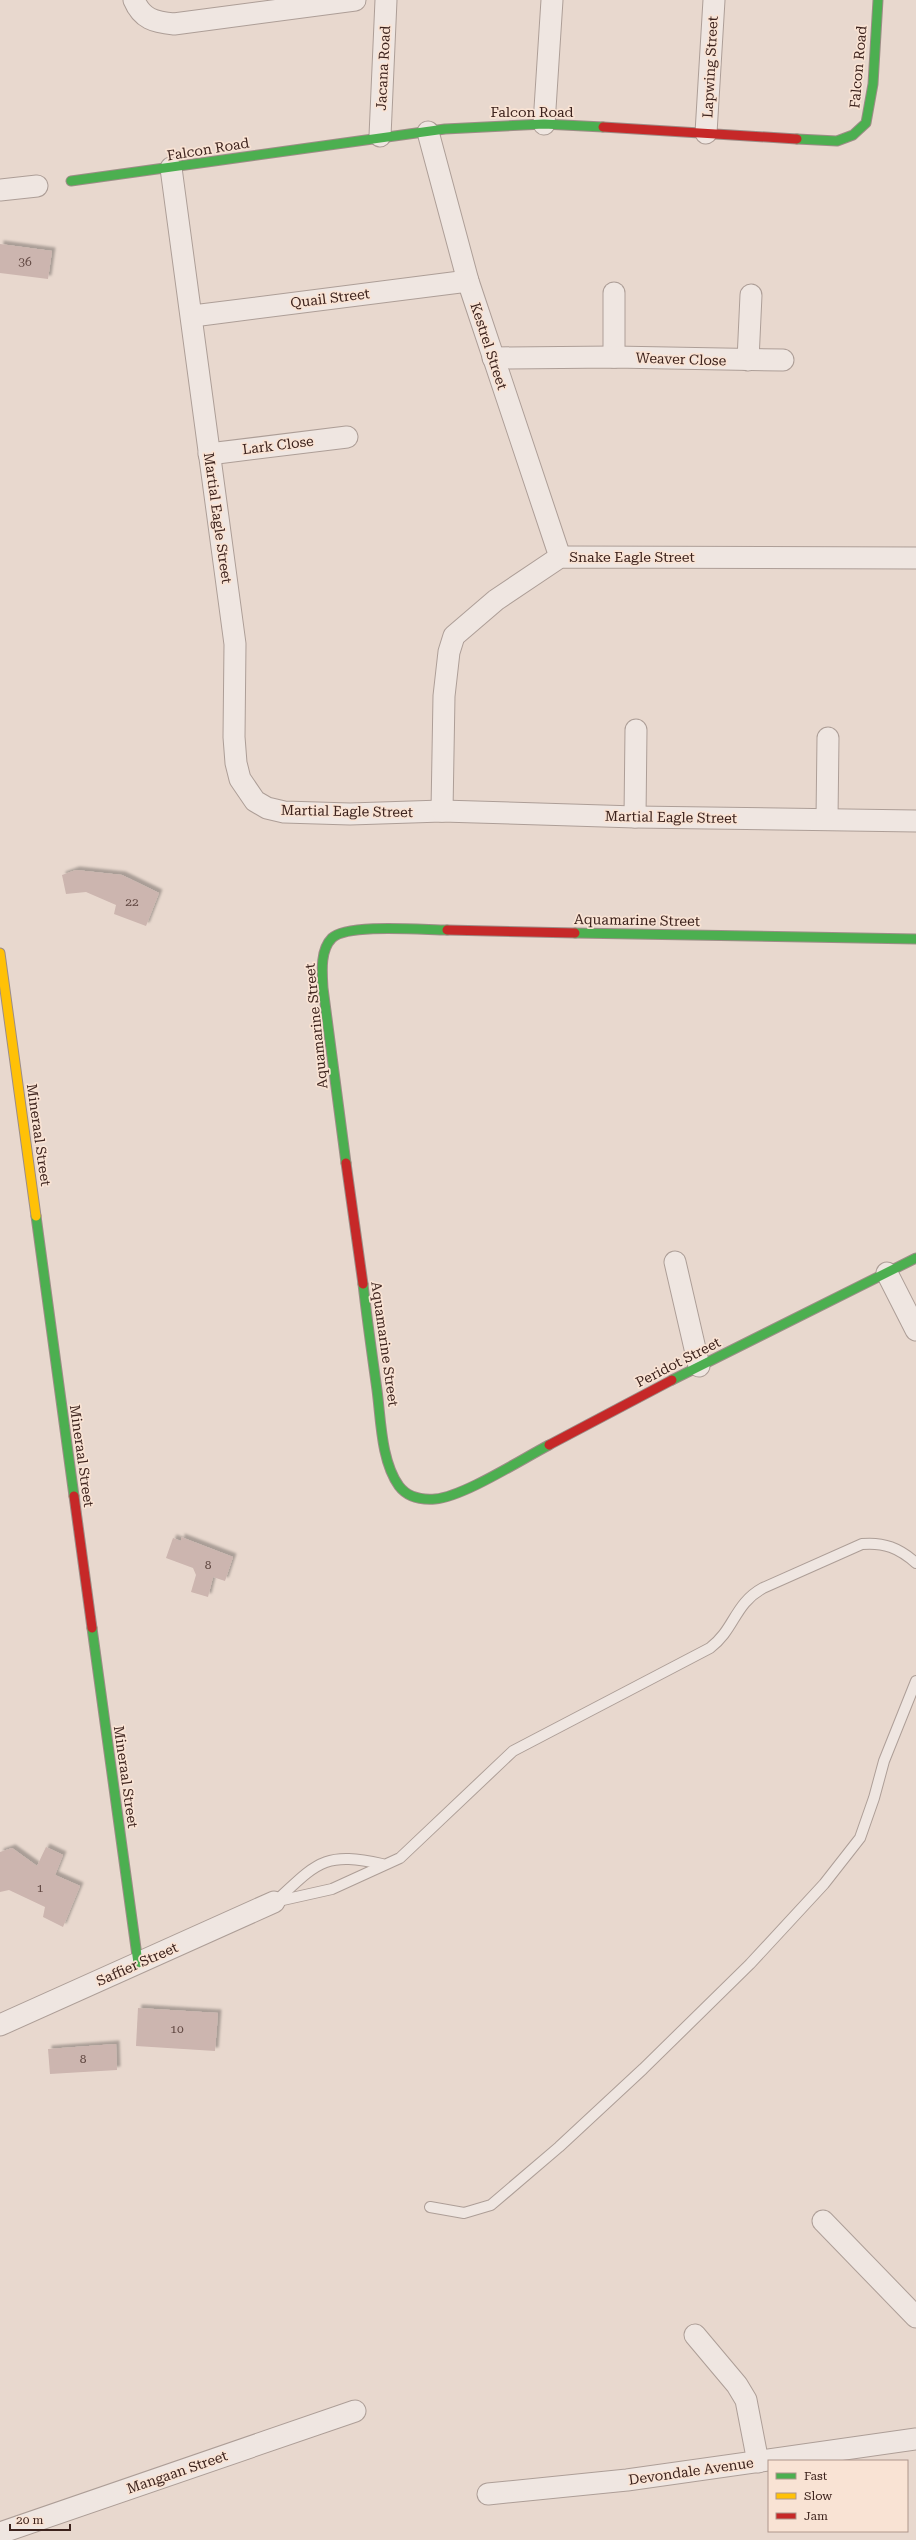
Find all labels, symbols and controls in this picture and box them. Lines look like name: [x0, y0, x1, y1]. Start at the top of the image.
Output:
street label: Lapwing Street: [699, 16, 721, 118]
street label: Jacana Road: [373, 25, 393, 111]
street label: Falcon Road: [846, 25, 870, 109]
street label: Falcon Road: [490, 104, 574, 120]
street label: Falcon Road: [166, 135, 250, 163]
house number: 36: [18, 255, 32, 269]
street label: Quail Street: [289, 285, 371, 311]
street label: Kestrel Street: [467, 300, 511, 392]
street label: Weaver Close: [635, 349, 727, 369]
street label: Lark Close: [241, 433, 315, 457]
street label: Martial Eagle Street: [201, 451, 235, 585]
street label: Snake Eagle Street: [569, 549, 695, 565]
street label: Martial Eagle Street: [281, 802, 413, 820]
street label: Martial Eagle Street: [605, 808, 737, 826]
house number: 22: [125, 895, 139, 909]
street label: Aquamarine Street: [574, 911, 700, 929]
street label: Aquamarine Street: [301, 963, 331, 1089]
street label: Mineraal Street: [24, 1083, 54, 1187]
street label: Aquamarine Street: [368, 1280, 402, 1408]
street label: Peridot Street: [633, 1334, 723, 1390]
street label: Mineraal Street: [67, 1404, 97, 1508]
house number: 8: [205, 1558, 212, 1572]
street label: Mineraal Street: [111, 1725, 141, 1829]
house number: 1: [37, 1881, 44, 1895]
street label: Saffier Street: [94, 1939, 180, 1989]
house number: 10: [170, 2022, 184, 2036]
house number: 8: [80, 2052, 87, 2066]
street label: Mangaan Street: [125, 2447, 229, 2497]
street label: Devondale Avenue: [627, 2454, 755, 2488]
legend: [768, 2460, 908, 2532]
text: Fast: [804, 2469, 828, 2483]
text: Slow: [804, 2489, 832, 2503]
scale bar: [10, 2506, 70, 2532]
text: Jam: [804, 2509, 828, 2523]
text: 20 m: [16, 2513, 43, 2527]

